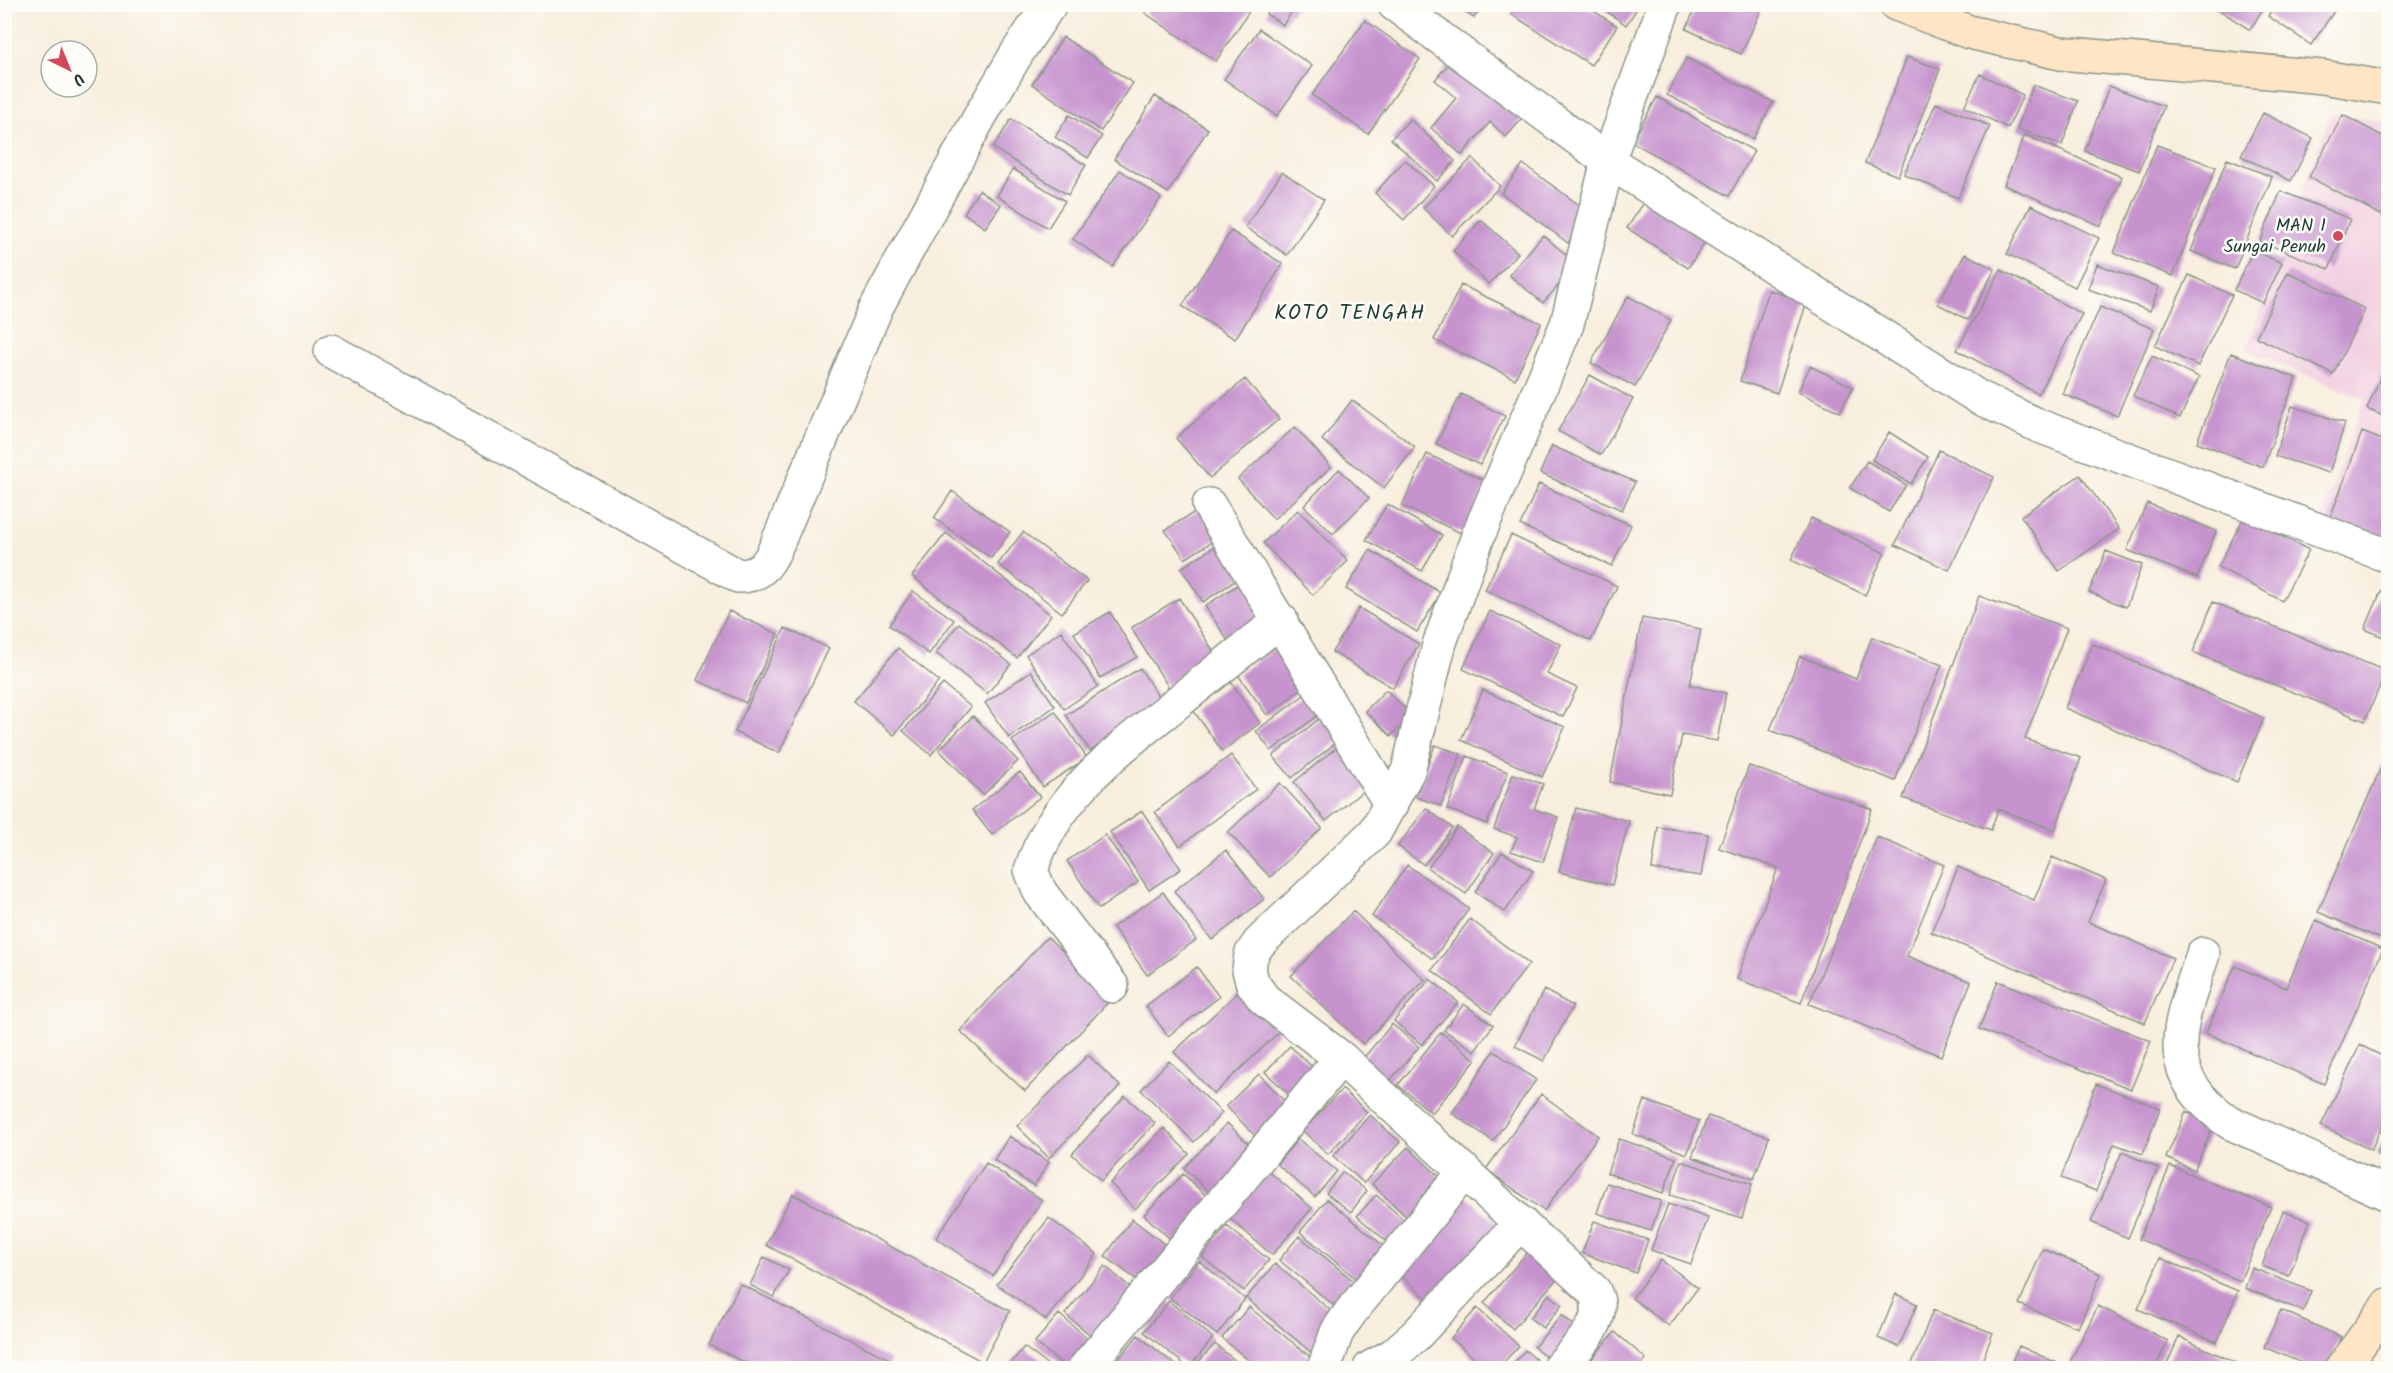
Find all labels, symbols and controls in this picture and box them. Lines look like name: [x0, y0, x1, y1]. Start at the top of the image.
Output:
north arrow: [39, 39, 99, 99]
text: U: [66, 66, 90, 92]
place label: MAN 1 Sungai Penuh: [2224, 212, 2326, 262]
marker: MAN 1 Sungai Penuh: [2331, 229, 2345, 243]
district label: KOTO TENGAH: [1274, 297, 1426, 330]

